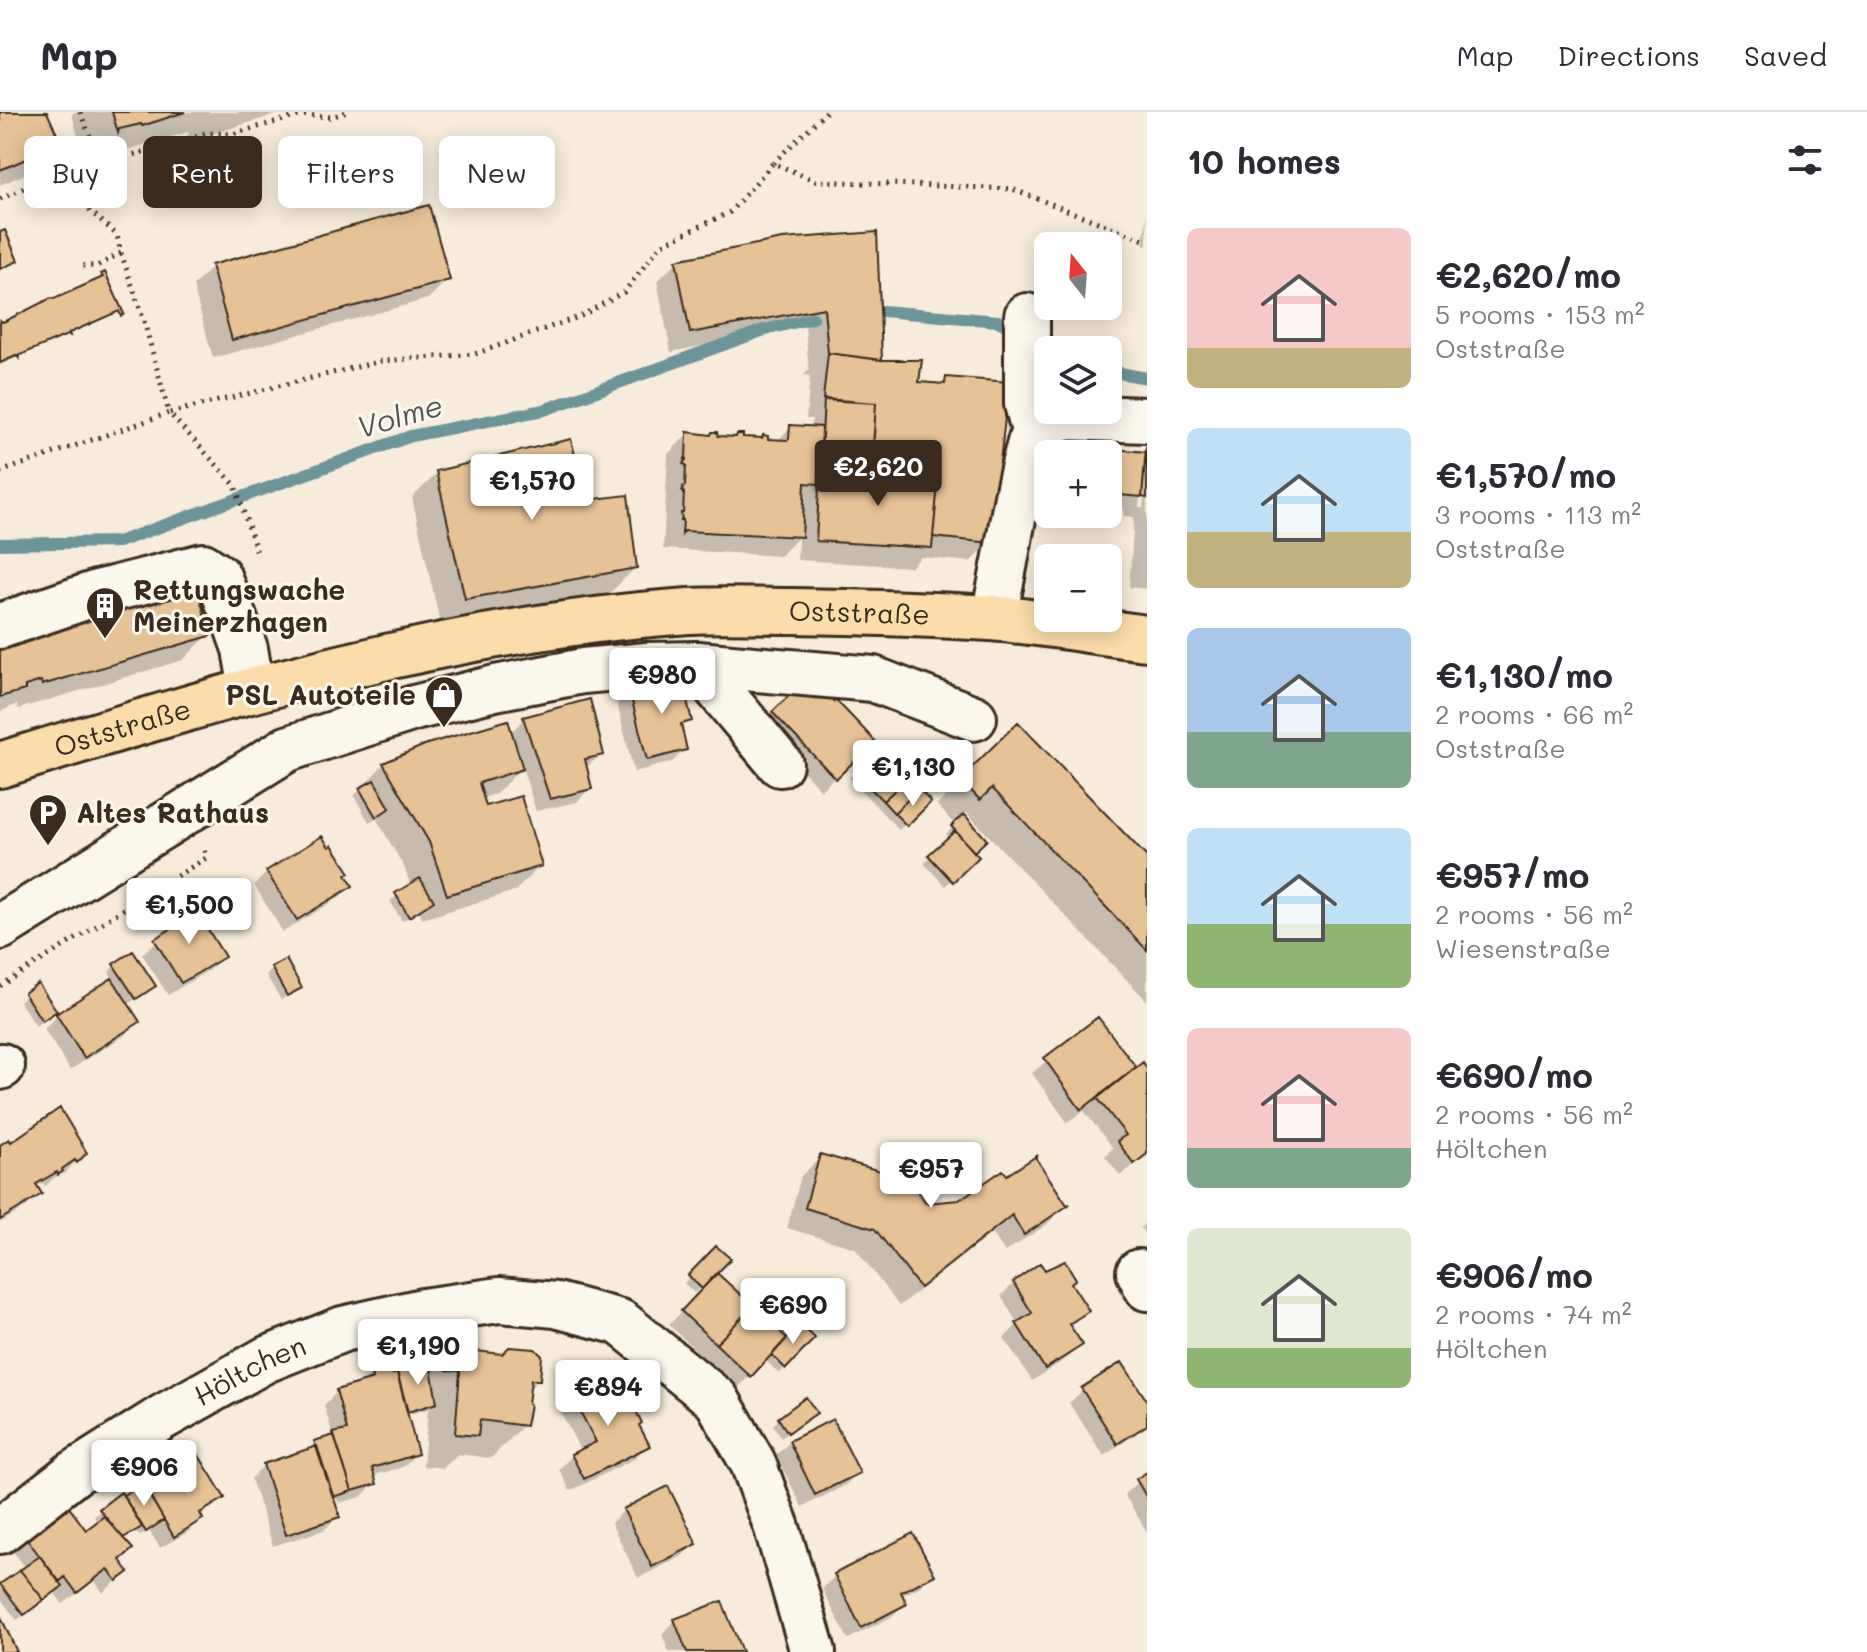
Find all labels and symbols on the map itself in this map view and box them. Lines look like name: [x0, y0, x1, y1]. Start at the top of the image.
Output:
north arrow: [1034, 232, 1122, 320]
water label: Volme: [352, 384, 447, 446]
pin: €2,620: [813, 440, 943, 508]
pin: €1,570: [467, 454, 597, 522]
place label: Rettungswache Meinerzhagen: [133, 571, 345, 639]
building icon: Rettungswache Meinerzhagen: [84, 585, 126, 640]
street label: Oststraße: [789, 592, 930, 632]
pin: €980: [615, 648, 709, 716]
shop icon: PSL Autoteile: [423, 674, 465, 729]
place label: PSL Autoteile: [225, 676, 416, 712]
street label: Oststraße: [49, 689, 195, 764]
pin: €1,130: [848, 740, 978, 808]
parking icon: Altes Rathaus: [27, 792, 69, 847]
place label: Altes Rathaus: [76, 794, 269, 830]
pin: €1,500: [124, 878, 254, 946]
pin: €957: [884, 1142, 978, 1210]
pin: €690: [746, 1278, 840, 1346]
pin: €1,190: [353, 1319, 483, 1387]
street label: Höltchen: [187, 1327, 311, 1413]
pin: €894: [561, 1360, 655, 1428]
pin: €906: [97, 1440, 191, 1508]

